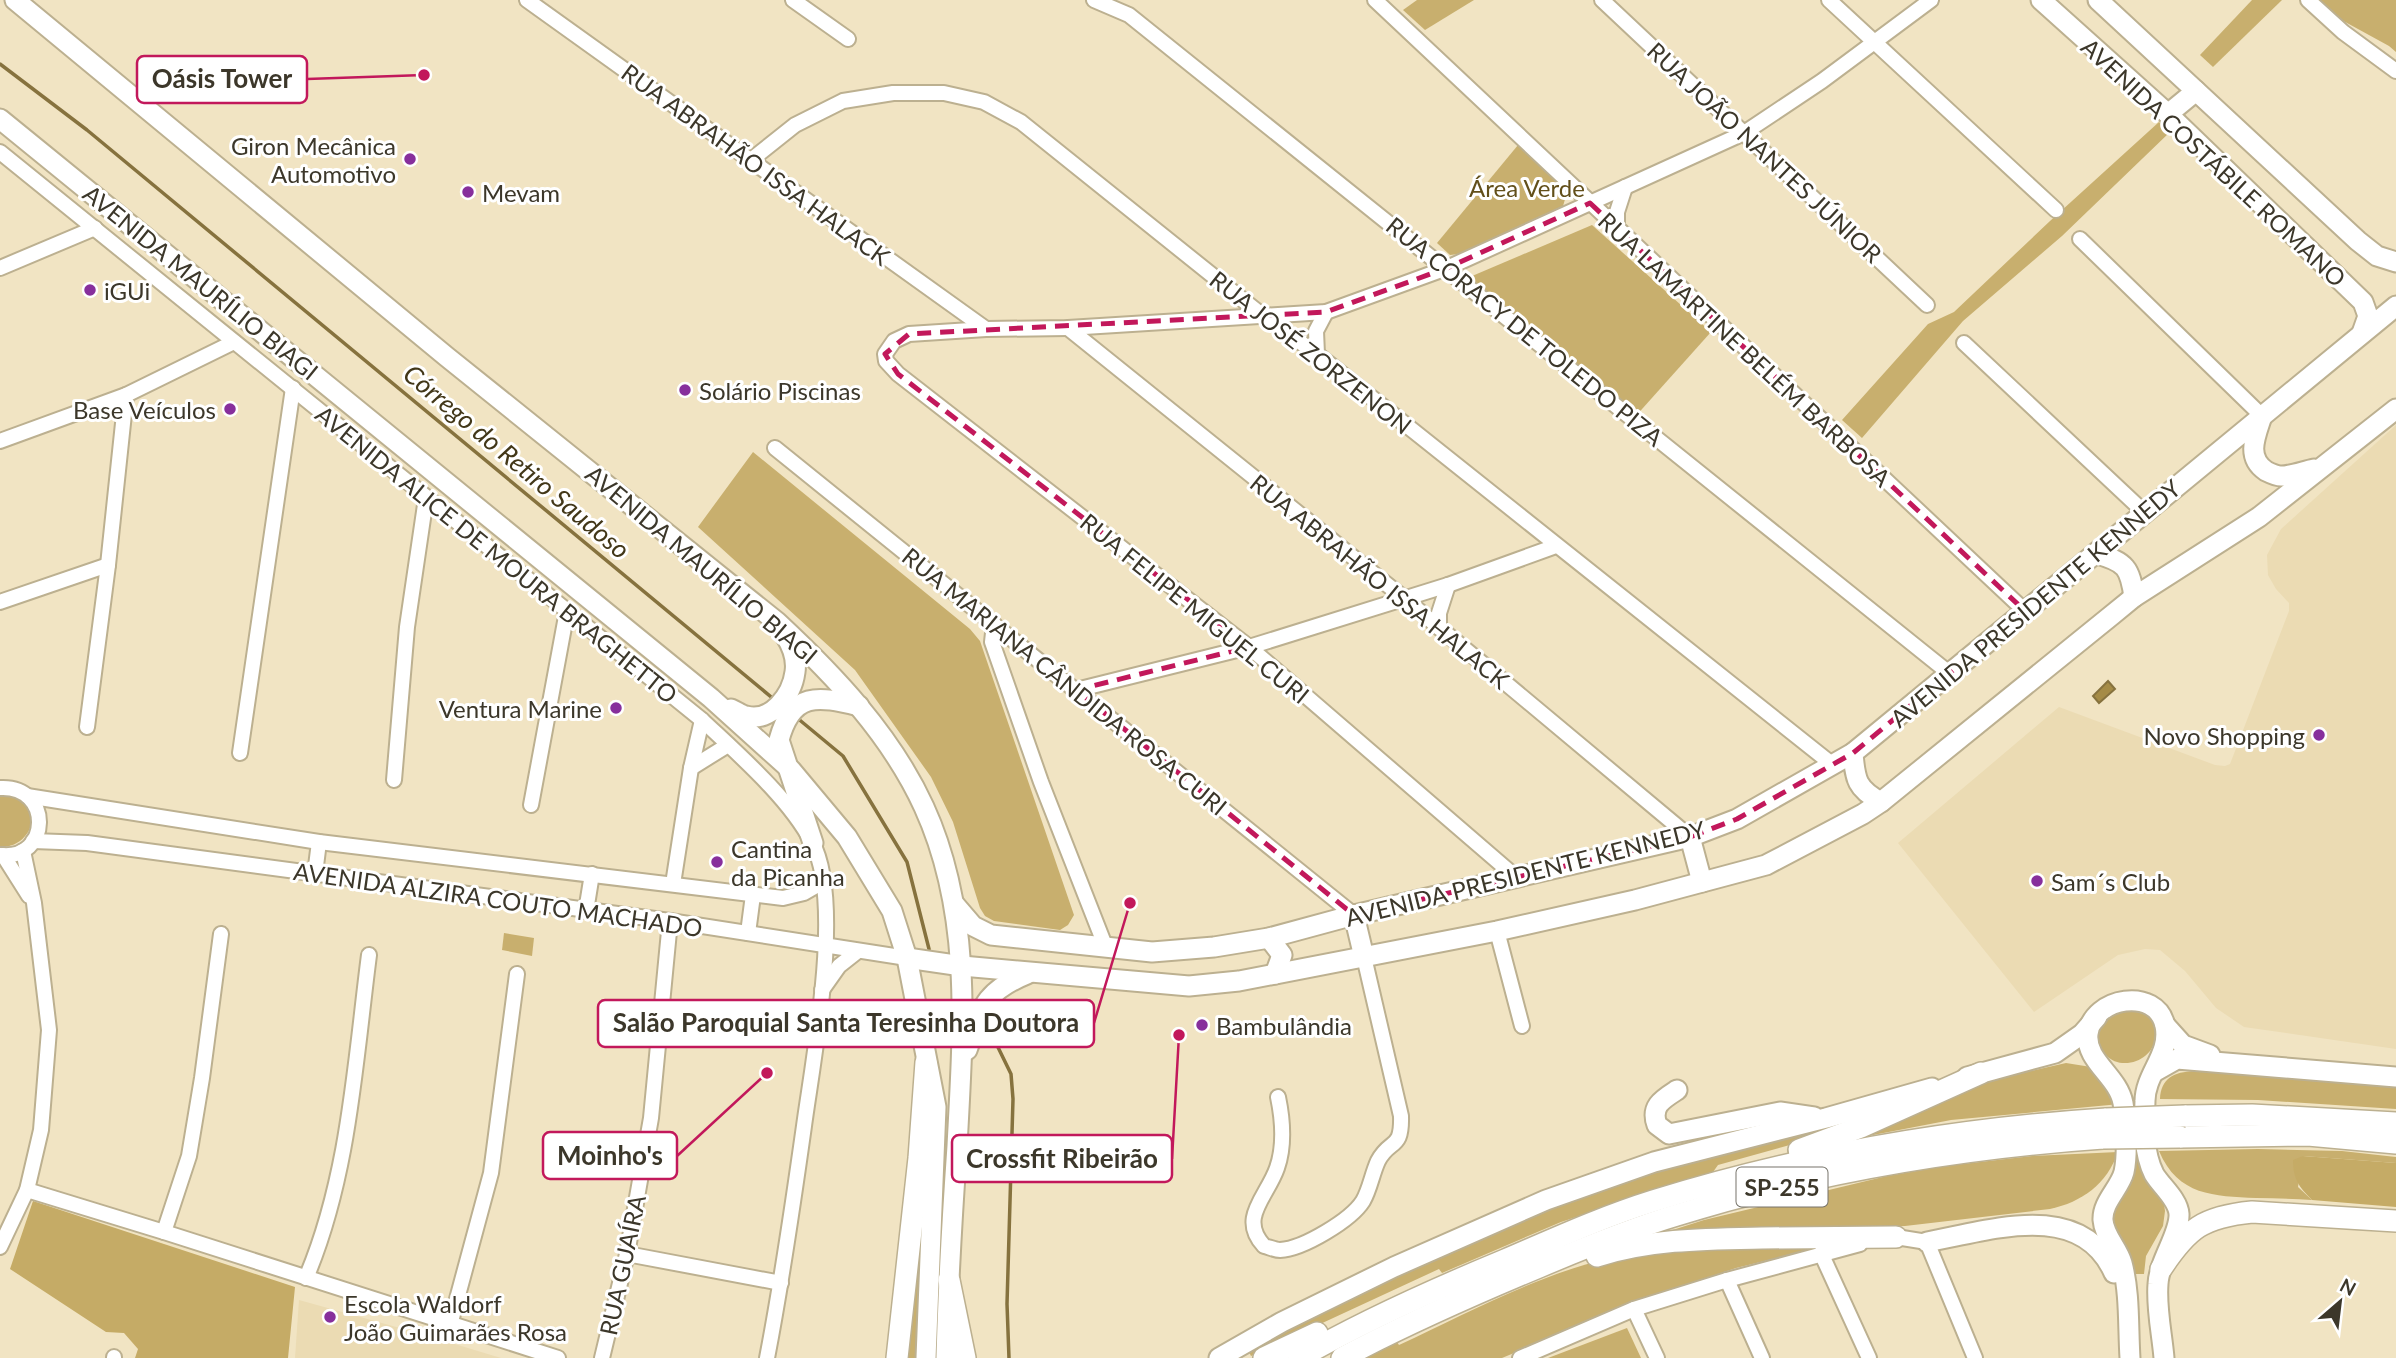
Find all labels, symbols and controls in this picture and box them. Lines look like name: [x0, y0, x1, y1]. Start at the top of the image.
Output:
street label: AVENIDA COSTÁBILE ROMANO: [2076, 32, 2352, 292]
street label: RUA JOÃO NANTES JÚNIOR: [1642, 36, 1888, 268]
callout: Oásis Tower: [137, 56, 307, 103]
street label: RUA ABRAHÃO ISSA HALACK: [616, 57, 896, 271]
text: Oásis Tower: [152, 62, 292, 94]
place label: Giron Mecânica Automotivo: [231, 131, 396, 188]
marker: Giron Mecânica Automotivo: [402, 151, 418, 167]
park label: Área Verde: [1469, 173, 1585, 202]
street label: AVENIDA MAURÍLIO BIAGI: [78, 178, 324, 386]
place label: Mevam: [482, 178, 560, 207]
marker: Mevam: [460, 184, 476, 200]
street label: RUA LAMARTINE BELÉM BARBOSA: [1593, 206, 1898, 493]
street label: RUA CORACY DE TOLEDO PIZA: [1381, 210, 1670, 452]
street label: RUA JOSÉ ZORZENON: [1204, 264, 1418, 440]
place label: iGUi: [104, 276, 150, 305]
marker: iGUi: [82, 282, 98, 298]
water label: Córrego do Retiro Saudoso: [397, 357, 637, 565]
place label: Solário Piscinas: [699, 376, 861, 405]
marker: Solário Piscinas: [677, 382, 693, 398]
place label: Base Veículos: [73, 395, 216, 424]
street label: AVENIDA ALICE DE MOURA BRAGHETTO: [310, 399, 684, 709]
marker: Base Veículos: [222, 401, 238, 417]
street label: AVENIDA MAURÍLIO BIAGI: [580, 458, 824, 670]
street label: RUA ABRAHÃO ISSA HALACK: [1245, 468, 1515, 694]
street label: AVENIDA PRESIDENTE KENNEDY: [1884, 473, 2186, 733]
street label: RUA FELIPE MIGUEL CURI: [1075, 507, 1315, 709]
street label: RUA MARIANA CÂNDIDA ROSA CURI: [897, 541, 1233, 821]
place label: Ventura Marine: [439, 694, 602, 723]
marker: Ventura Marine: [608, 700, 624, 716]
place label: Novo Shopping: [2144, 721, 2305, 750]
marker: Novo Shopping: [2311, 727, 2327, 743]
street label: AVENIDA PRESIDENTE KENNEDY: [1342, 814, 1708, 932]
place label: Cantina da Picanha: [731, 834, 845, 891]
marker: Cantina da Picanha: [709, 854, 725, 870]
street label: AVENIDA ALZIRA COUTO MACHADO: [292, 856, 704, 942]
place label: Sam´s Club: [2051, 867, 2170, 896]
marker: Sam´s Club: [2029, 873, 2045, 889]
callout: Salão Paroquial Santa Teresinha Doutora: [598, 1000, 1094, 1047]
text: Salão Paroquial Santa Teresinha Doutora: [613, 1006, 1079, 1038]
place label: Bambulândia: [1216, 1011, 1352, 1040]
marker: Bambulândia: [1194, 1017, 1210, 1033]
callout: Moinho's: [543, 1132, 677, 1179]
callout: Crossfit Ribeirão: [952, 1135, 1172, 1182]
text: Moinho's: [557, 1139, 663, 1171]
text: Crossfit Ribeirão: [966, 1142, 1158, 1174]
road number: SP-255: [1736, 1168, 1828, 1206]
street label: RUA GUAÍRA: [593, 1191, 651, 1338]
north arrow: [2305, 1267, 2375, 1337]
text: N: [2336, 1273, 2360, 1300]
place label: Escola Waldorf João Guimarães Rosa: [344, 1289, 567, 1346]
marker: Escola Waldorf João Guimarães Rosa: [322, 1309, 338, 1325]

